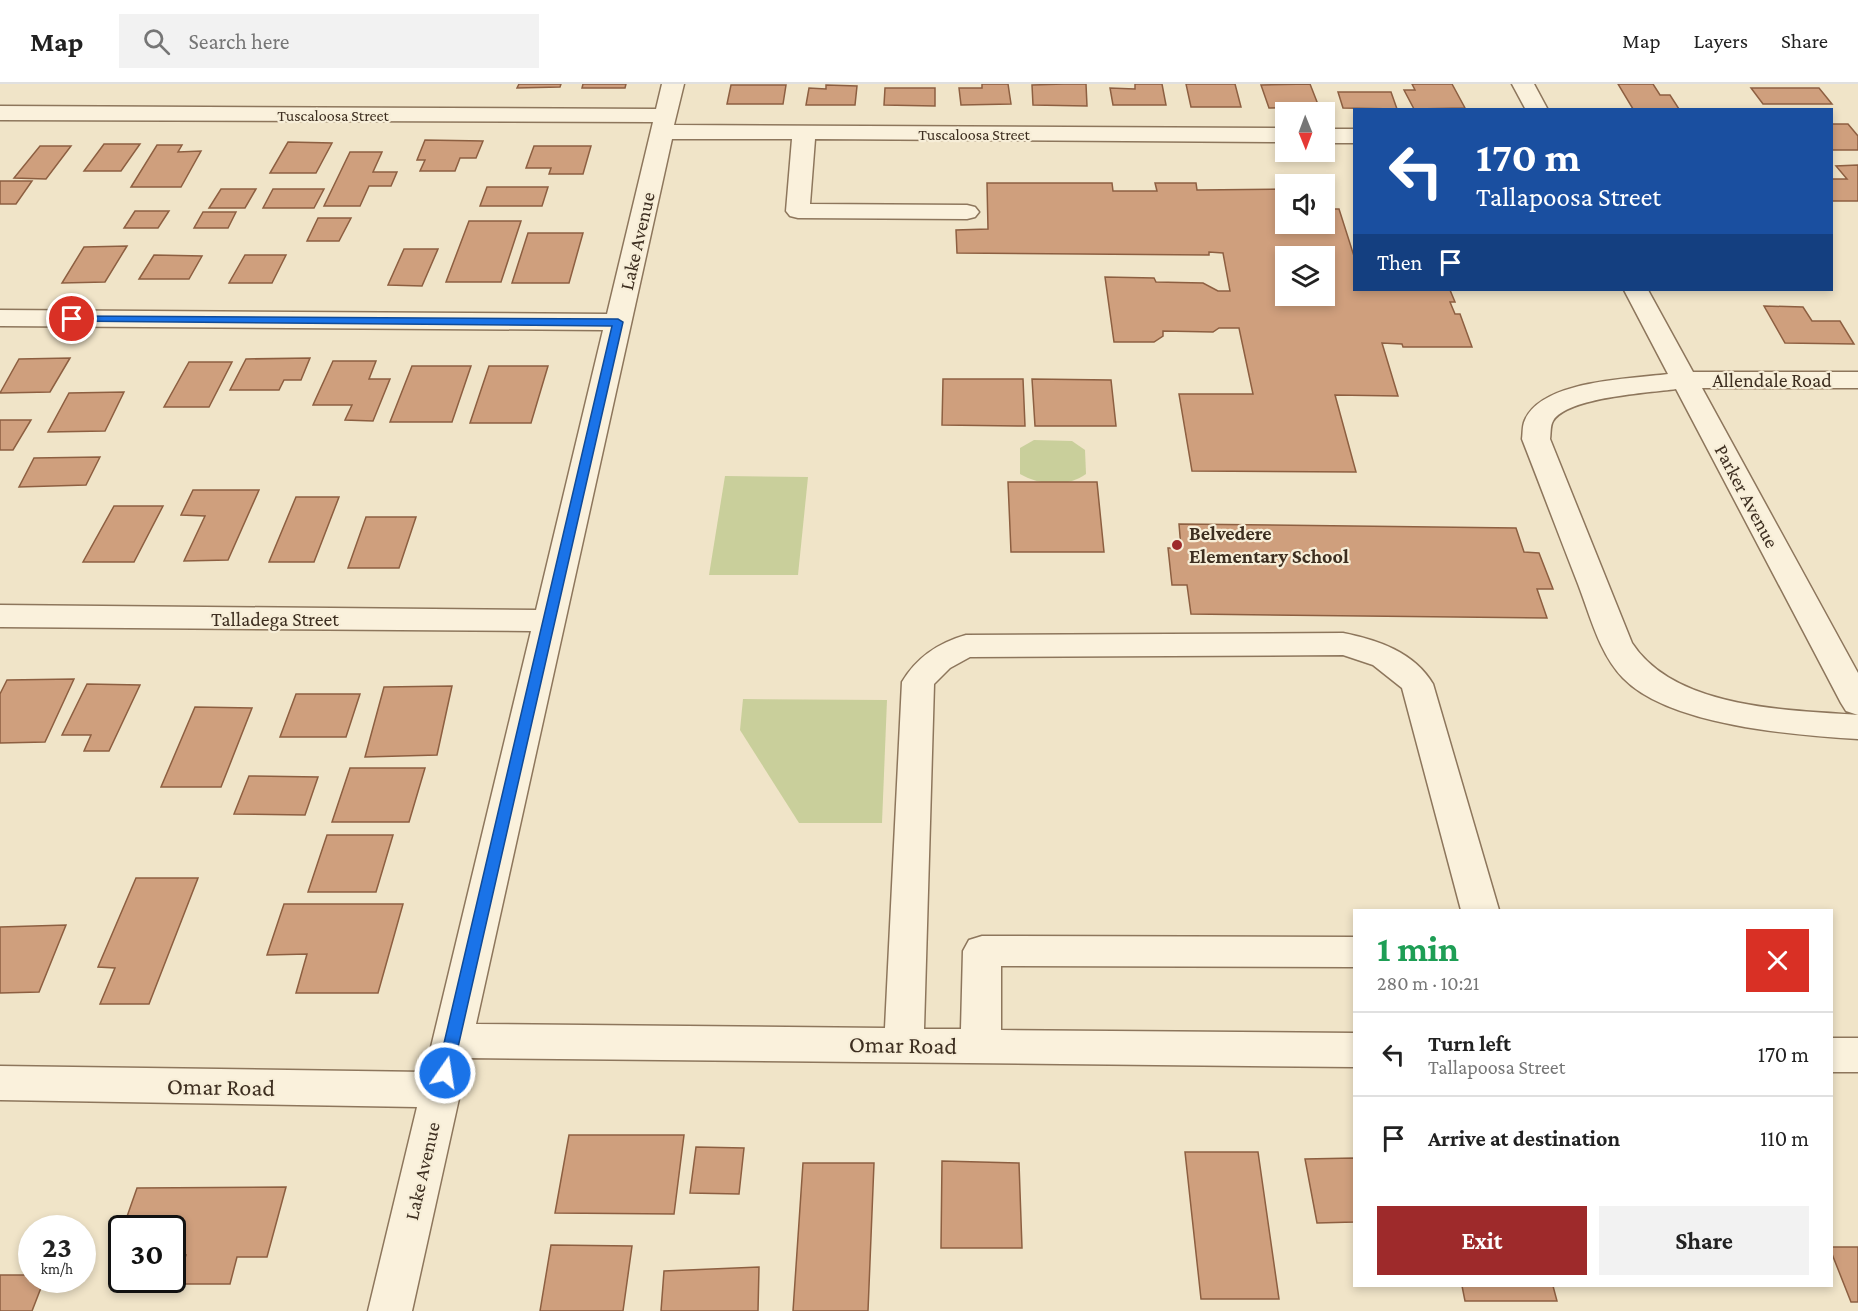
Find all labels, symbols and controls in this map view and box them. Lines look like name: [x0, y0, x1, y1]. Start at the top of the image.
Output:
search box: [119, 14, 539, 68]
icon: search: [140, 25, 173, 58]
text: Map: [30, 26, 83, 57]
text: Search here: [188, 29, 289, 54]
text: Map: [1622, 29, 1661, 53]
text: Layers: [1694, 29, 1748, 53]
text: Share: [1781, 29, 1828, 53]
north arrow: [1275, 102, 1335, 162]
map controls: [1275, 102, 1335, 306]
street label: Tuscaloosa Street: [277, 107, 390, 124]
street label: Tuscaloosa Street: [918, 126, 1031, 143]
icon: left: [1377, 132, 1455, 210]
text: 170 m: [1476, 133, 1581, 180]
button: sound: [1275, 174, 1335, 234]
text: Tallapoosa Street: [1476, 182, 1661, 212]
street label: Lake Avenue: [615, 190, 659, 292]
button: layers: [1275, 246, 1335, 306]
icon: arrive: [1434, 246, 1467, 279]
text: Then: [1377, 250, 1422, 275]
pin: [46, 293, 97, 344]
icon: arrive: [55, 302, 88, 335]
street label: Allendale Road: [1712, 369, 1832, 391]
street label: Parker Avenue: [1711, 441, 1784, 552]
place label: Belvedere Elementary School: [1189, 522, 1349, 567]
marker: Belvedere Elementary School: [1170, 538, 1184, 552]
street label: Talladega Street: [211, 608, 339, 631]
text: 1 min: [1377, 929, 1459, 969]
button: close: [1746, 929, 1809, 992]
text: 280 m · 10:21: [1377, 972, 1479, 994]
street label: Omar Road: [849, 1030, 958, 1059]
text: Turn left: [1428, 1031, 1511, 1056]
icon: left: [1377, 1038, 1410, 1071]
position arrow: [413, 1041, 477, 1105]
text: 170 m: [1758, 1042, 1809, 1067]
text: Tallapoosa Street: [1428, 1056, 1565, 1078]
street label: Omar Road: [167, 1072, 276, 1101]
street label: Lake Avenue: [400, 1120, 444, 1222]
icon: arrive: [1377, 1122, 1410, 1155]
text: Arrive at destination: [1428, 1126, 1620, 1151]
text: 110 m: [1760, 1126, 1809, 1151]
button: Exit: [1377, 1206, 1587, 1275]
button: Share: [1599, 1206, 1809, 1275]
speed limit sign: 30: [108, 1215, 186, 1293]
text: 23: [42, 1230, 72, 1263]
text: km/h: [41, 1261, 73, 1277]

